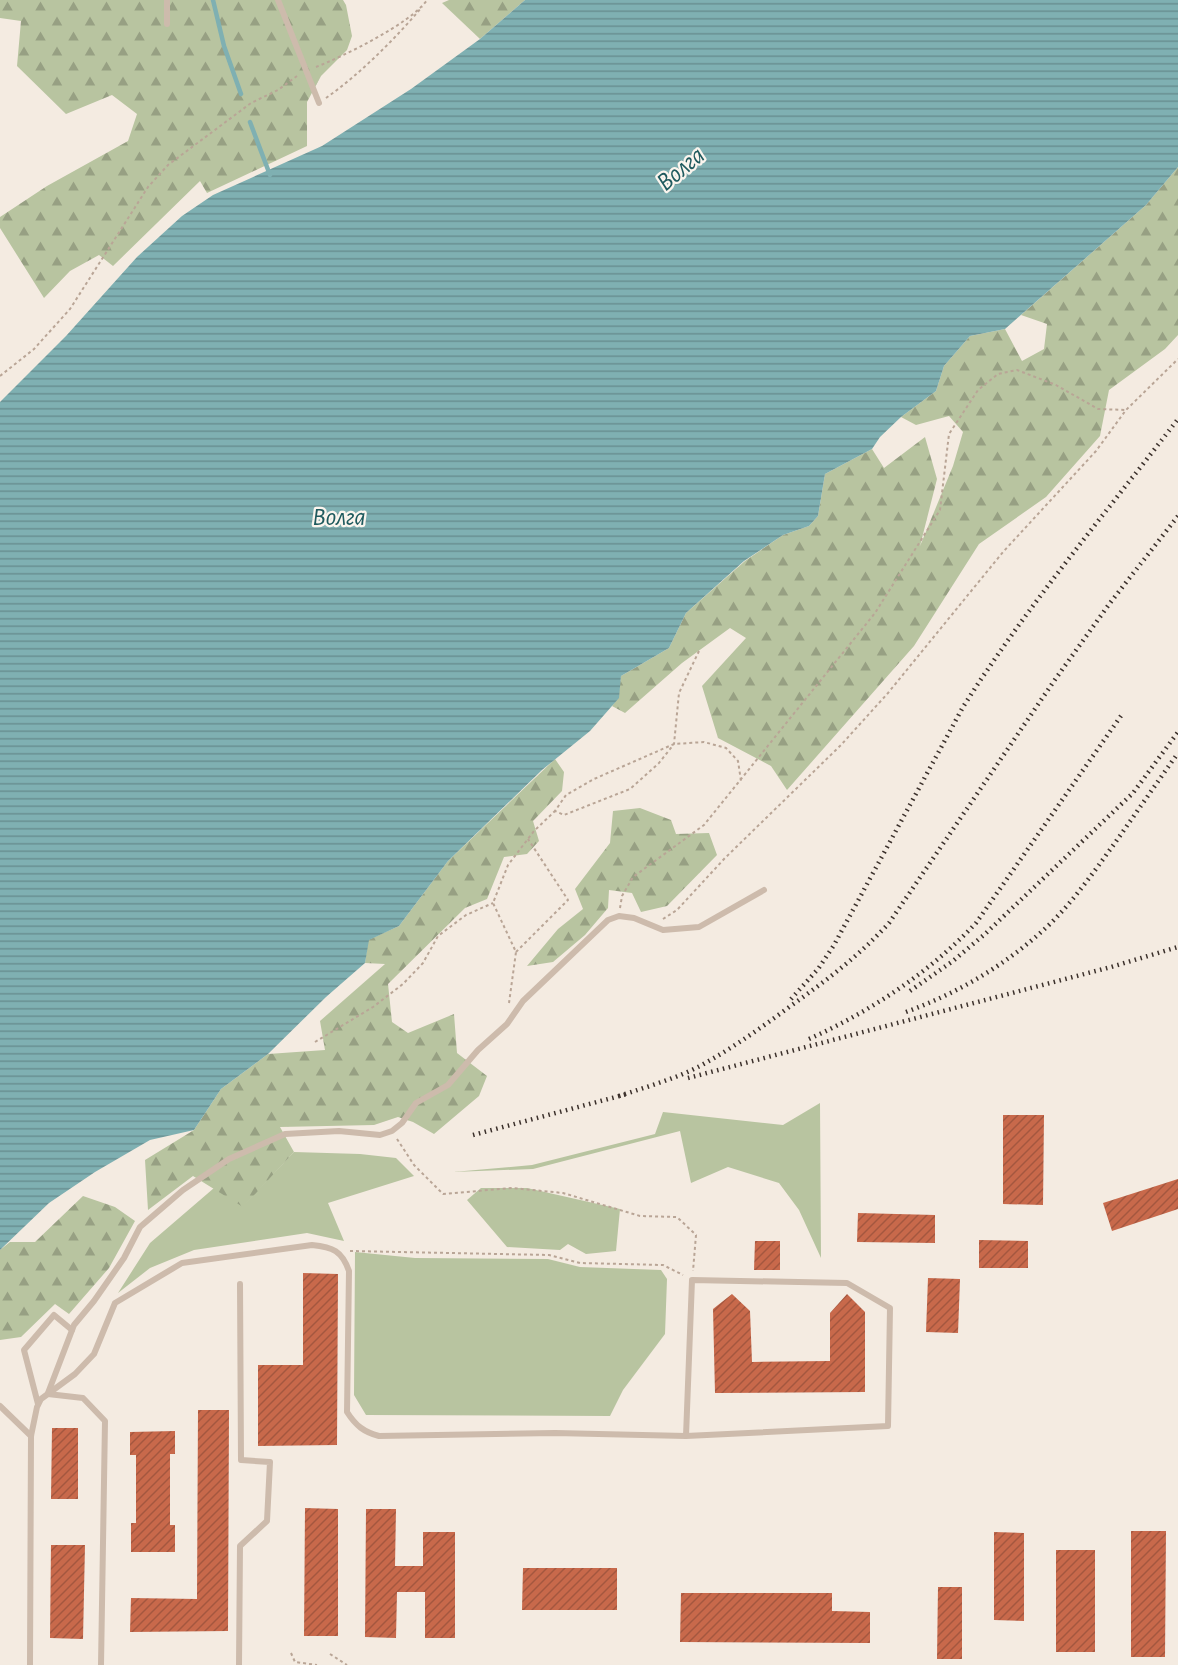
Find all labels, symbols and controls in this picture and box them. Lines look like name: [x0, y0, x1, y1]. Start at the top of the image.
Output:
water label: Волга: [652, 142, 709, 196]
water label: Волга: [312, 504, 366, 530]

